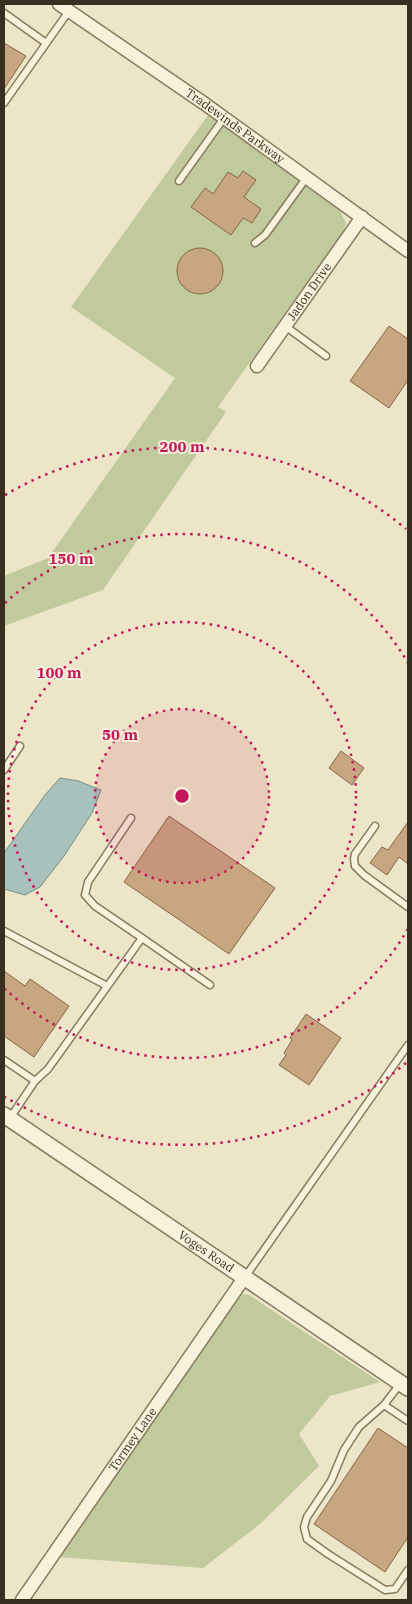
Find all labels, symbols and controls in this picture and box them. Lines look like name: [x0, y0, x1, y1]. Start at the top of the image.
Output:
street label: Tradewinds Parkway: [183, 85, 288, 166]
street label: Jadon Drive: [284, 260, 334, 323]
text: 200 m: [159, 437, 205, 456]
text: 150 m: [48, 549, 94, 568]
text: 100 m: [36, 663, 82, 682]
text: 50 m: [102, 725, 138, 744]
centre of rings: [173, 787, 191, 805]
street label: Voges Road: [176, 1227, 237, 1275]
street label: Tormey Lane: [105, 1404, 160, 1474]

